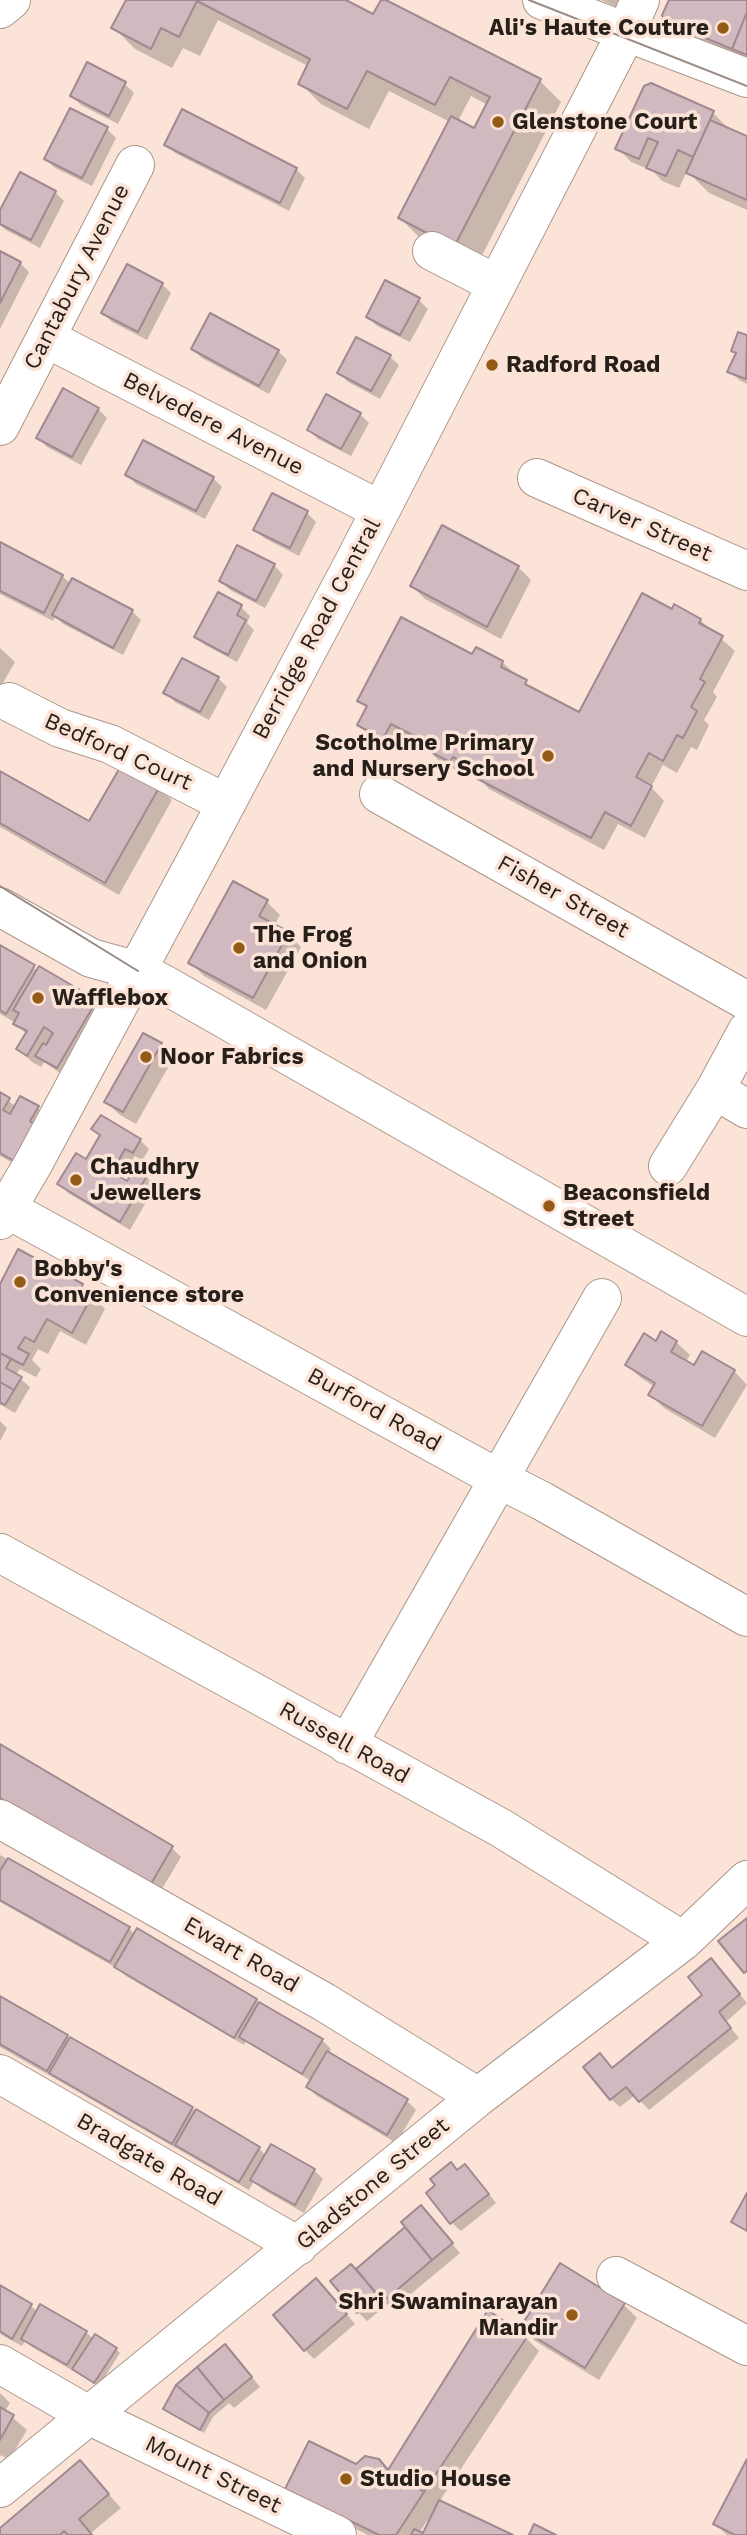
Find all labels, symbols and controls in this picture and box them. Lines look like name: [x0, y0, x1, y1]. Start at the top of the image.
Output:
place label: Ali's Haute Couture: [489, 14, 709, 42]
marker: Ali's Haute Couture: [715, 20, 731, 36]
place label: Glenstone Court: [512, 108, 697, 136]
marker: Glenstone Court: [490, 114, 506, 130]
street label: Cantabury Avenue: [18, 180, 136, 374]
place label: Radford Road: [506, 351, 660, 379]
marker: Radford Road: [484, 357, 500, 373]
street label: Belvedere Avenue: [118, 366, 308, 482]
street label: Carver Street: [568, 482, 716, 568]
street label: Berridge Road Central: [247, 514, 387, 744]
street label: Bedford Court: [40, 707, 196, 797]
place label: Scotholme Primary and Nursery School: [312, 729, 534, 783]
marker: Scotholme Primary and Nursery School: [540, 748, 556, 764]
street label: Fisher Street: [492, 849, 634, 945]
place label: The Frog and Onion: [253, 921, 367, 975]
marker: The Frog and Onion: [231, 940, 247, 956]
place label: Wafflebox: [52, 984, 168, 1012]
marker: Wafflebox: [30, 990, 46, 1006]
place label: Noor Fabrics: [160, 1043, 304, 1071]
marker: Noor Fabrics: [138, 1049, 154, 1065]
place label: Chaudhry Jewellers: [90, 1153, 201, 1207]
marker: Chaudhry Jewellers: [68, 1172, 84, 1188]
place label: Beaconsfield Street: [563, 1179, 710, 1233]
marker: Beaconsfield Street: [541, 1198, 557, 1214]
place label: Bobby's Convenience store: [34, 1255, 244, 1309]
marker: Bobby's Convenience store: [12, 1274, 28, 1290]
street label: Burford Road: [302, 1362, 446, 1458]
street label: Russell Road: [274, 1696, 414, 1790]
street label: Ewart Road: [179, 1911, 303, 1999]
street label: Bradgate Road: [71, 2107, 227, 2213]
street label: Gladstone Street: [291, 2112, 455, 2256]
place label: Shri Swaminarayan Mandir: [338, 2288, 558, 2342]
marker: Shri Swaminarayan Mandir: [564, 2307, 580, 2323]
street label: Mount Street: [140, 2430, 286, 2520]
place label: Studio House: [360, 2465, 511, 2493]
marker: Studio House: [338, 2471, 354, 2487]

